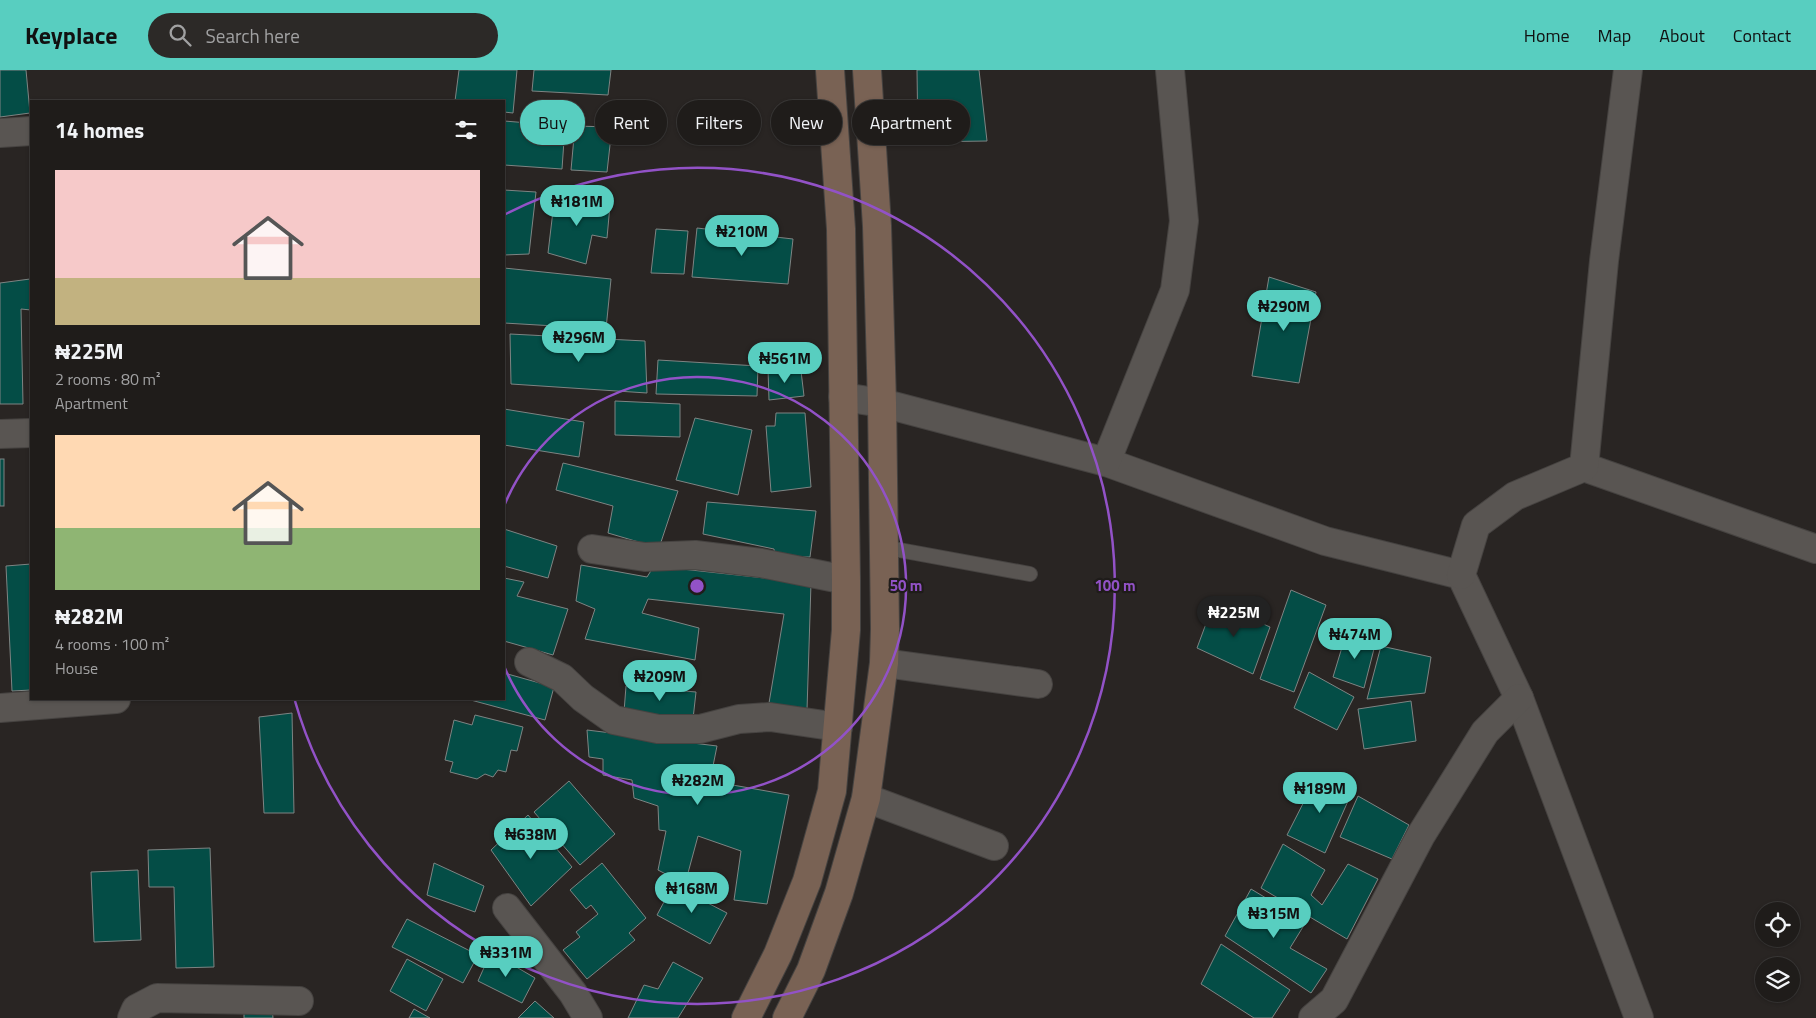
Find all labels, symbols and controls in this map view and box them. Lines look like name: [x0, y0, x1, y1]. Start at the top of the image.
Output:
search box: [148, 13, 498, 58]
text: Keyplace: [25, 17, 118, 53]
icon: search: [166, 21, 194, 49]
text: Search here: [206, 21, 300, 50]
text: Home: [1524, 22, 1570, 49]
text: Map: [1598, 22, 1631, 49]
text: About: [1659, 22, 1705, 49]
text: Contact: [1733, 22, 1791, 49]
chip: Buy: [520, 100, 585, 145]
chip: Rent: [595, 100, 667, 145]
chip: Filters: [677, 100, 761, 145]
chip: New: [771, 100, 842, 145]
chip: Apartment: [852, 100, 970, 145]
text: 14 homes: [55, 114, 144, 146]
icon: filters: [452, 116, 480, 144]
pin: ₦181M: [542, 184, 612, 227]
text: ₦181M: [551, 189, 603, 213]
icon: home: [223, 203, 313, 293]
pin: ₦210M: [707, 214, 777, 257]
text: ₦210M: [716, 219, 768, 243]
pin: ₦290M: [1249, 290, 1319, 332]
text: ₦290M: [1258, 294, 1310, 318]
pin: ₦296M: [544, 320, 614, 363]
text: ₦296M: [553, 325, 605, 349]
text: ₦225M: [55, 335, 123, 367]
pin: ₦561M: [750, 342, 820, 384]
text: ₦561M: [759, 346, 811, 370]
text: 2 rooms · 80 m²: [55, 367, 160, 391]
text: Apartment: [55, 391, 128, 415]
icon: home: [223, 468, 313, 558]
text: 50 m: [890, 574, 922, 597]
text: 100 m: [1094, 574, 1136, 597]
centre of rings: [688, 577, 706, 595]
pin: ₦225M: [1199, 596, 1269, 638]
text: ₦282M: [55, 600, 123, 632]
text: ₦225M: [1208, 600, 1260, 624]
pin: ₦474M: [1320, 618, 1390, 660]
text: ₦474M: [1329, 622, 1381, 646]
text: 4 rooms · 100 m²: [55, 632, 169, 656]
text: House: [55, 656, 98, 680]
pin: ₦209M: [625, 660, 695, 702]
text: ₦209M: [634, 664, 686, 688]
pin: ₦282M: [663, 764, 733, 806]
text: ₦282M: [672, 768, 724, 792]
pin: ₦189M: [1285, 772, 1355, 814]
text: ₦189M: [1294, 776, 1346, 800]
pin: ₦638M: [496, 818, 566, 860]
text: ₦638M: [505, 822, 557, 846]
pin: ₦168M: [657, 872, 727, 914]
text: ₦168M: [666, 876, 718, 900]
pin: ₦315M: [1239, 896, 1309, 939]
text: ₦315M: [1248, 901, 1300, 925]
map controls: [1755, 902, 1800, 1002]
button: locate: [1755, 902, 1800, 947]
pin: ₦331M: [471, 936, 541, 978]
text: ₦331M: [480, 940, 532, 964]
button: layers: [1755, 957, 1800, 1002]

